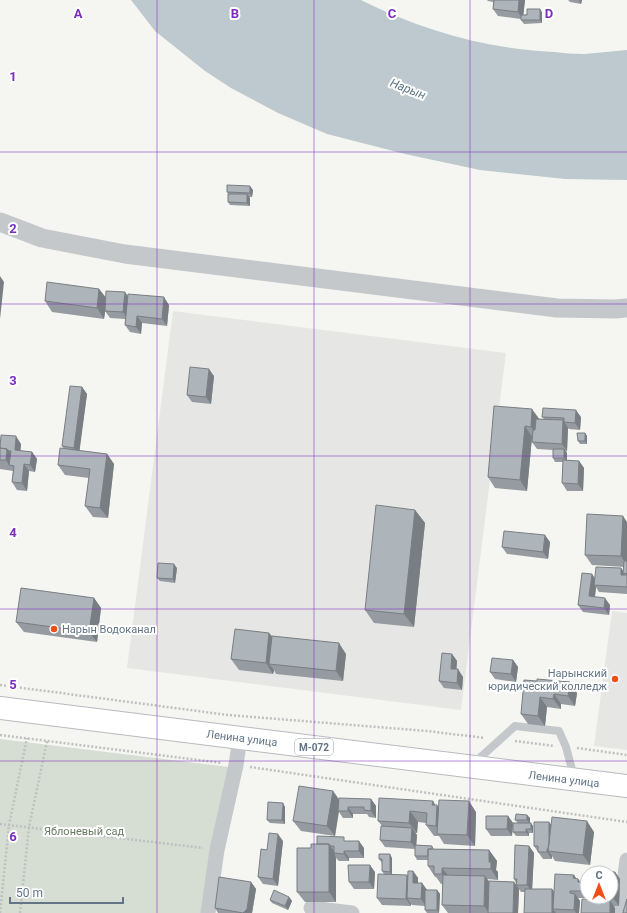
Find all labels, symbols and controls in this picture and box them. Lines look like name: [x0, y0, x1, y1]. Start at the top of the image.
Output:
text: A: [74, 6, 83, 21]
text: B: [231, 6, 239, 21]
text: C: [388, 6, 397, 21]
text: D: [545, 6, 553, 21]
text: 1: [9, 69, 17, 84]
water label: Нарын: [388, 76, 428, 102]
text: 2: [9, 221, 17, 236]
text: 3: [9, 373, 17, 388]
text: 4: [9, 525, 17, 540]
place label: Нарын Водоканал: [62, 623, 156, 636]
marker: Нарын Водоканал: [49, 624, 59, 634]
place label: Нарынский юридический колледж: [488, 667, 608, 693]
marker: Нарынский юридический колледж: [610, 674, 620, 684]
text: 5: [9, 677, 17, 692]
street label: Ленина улица: [206, 728, 278, 749]
road number: М-072: [295, 739, 333, 755]
street label: Ленина улица: [528, 769, 600, 790]
park label: Яблоневый сад: [44, 825, 124, 838]
text: 6: [9, 829, 17, 844]
north arrow: [579, 865, 619, 905]
text: С: [595, 869, 603, 882]
scale bar: [10, 879, 123, 905]
text: 50 m: [16, 886, 43, 900]

